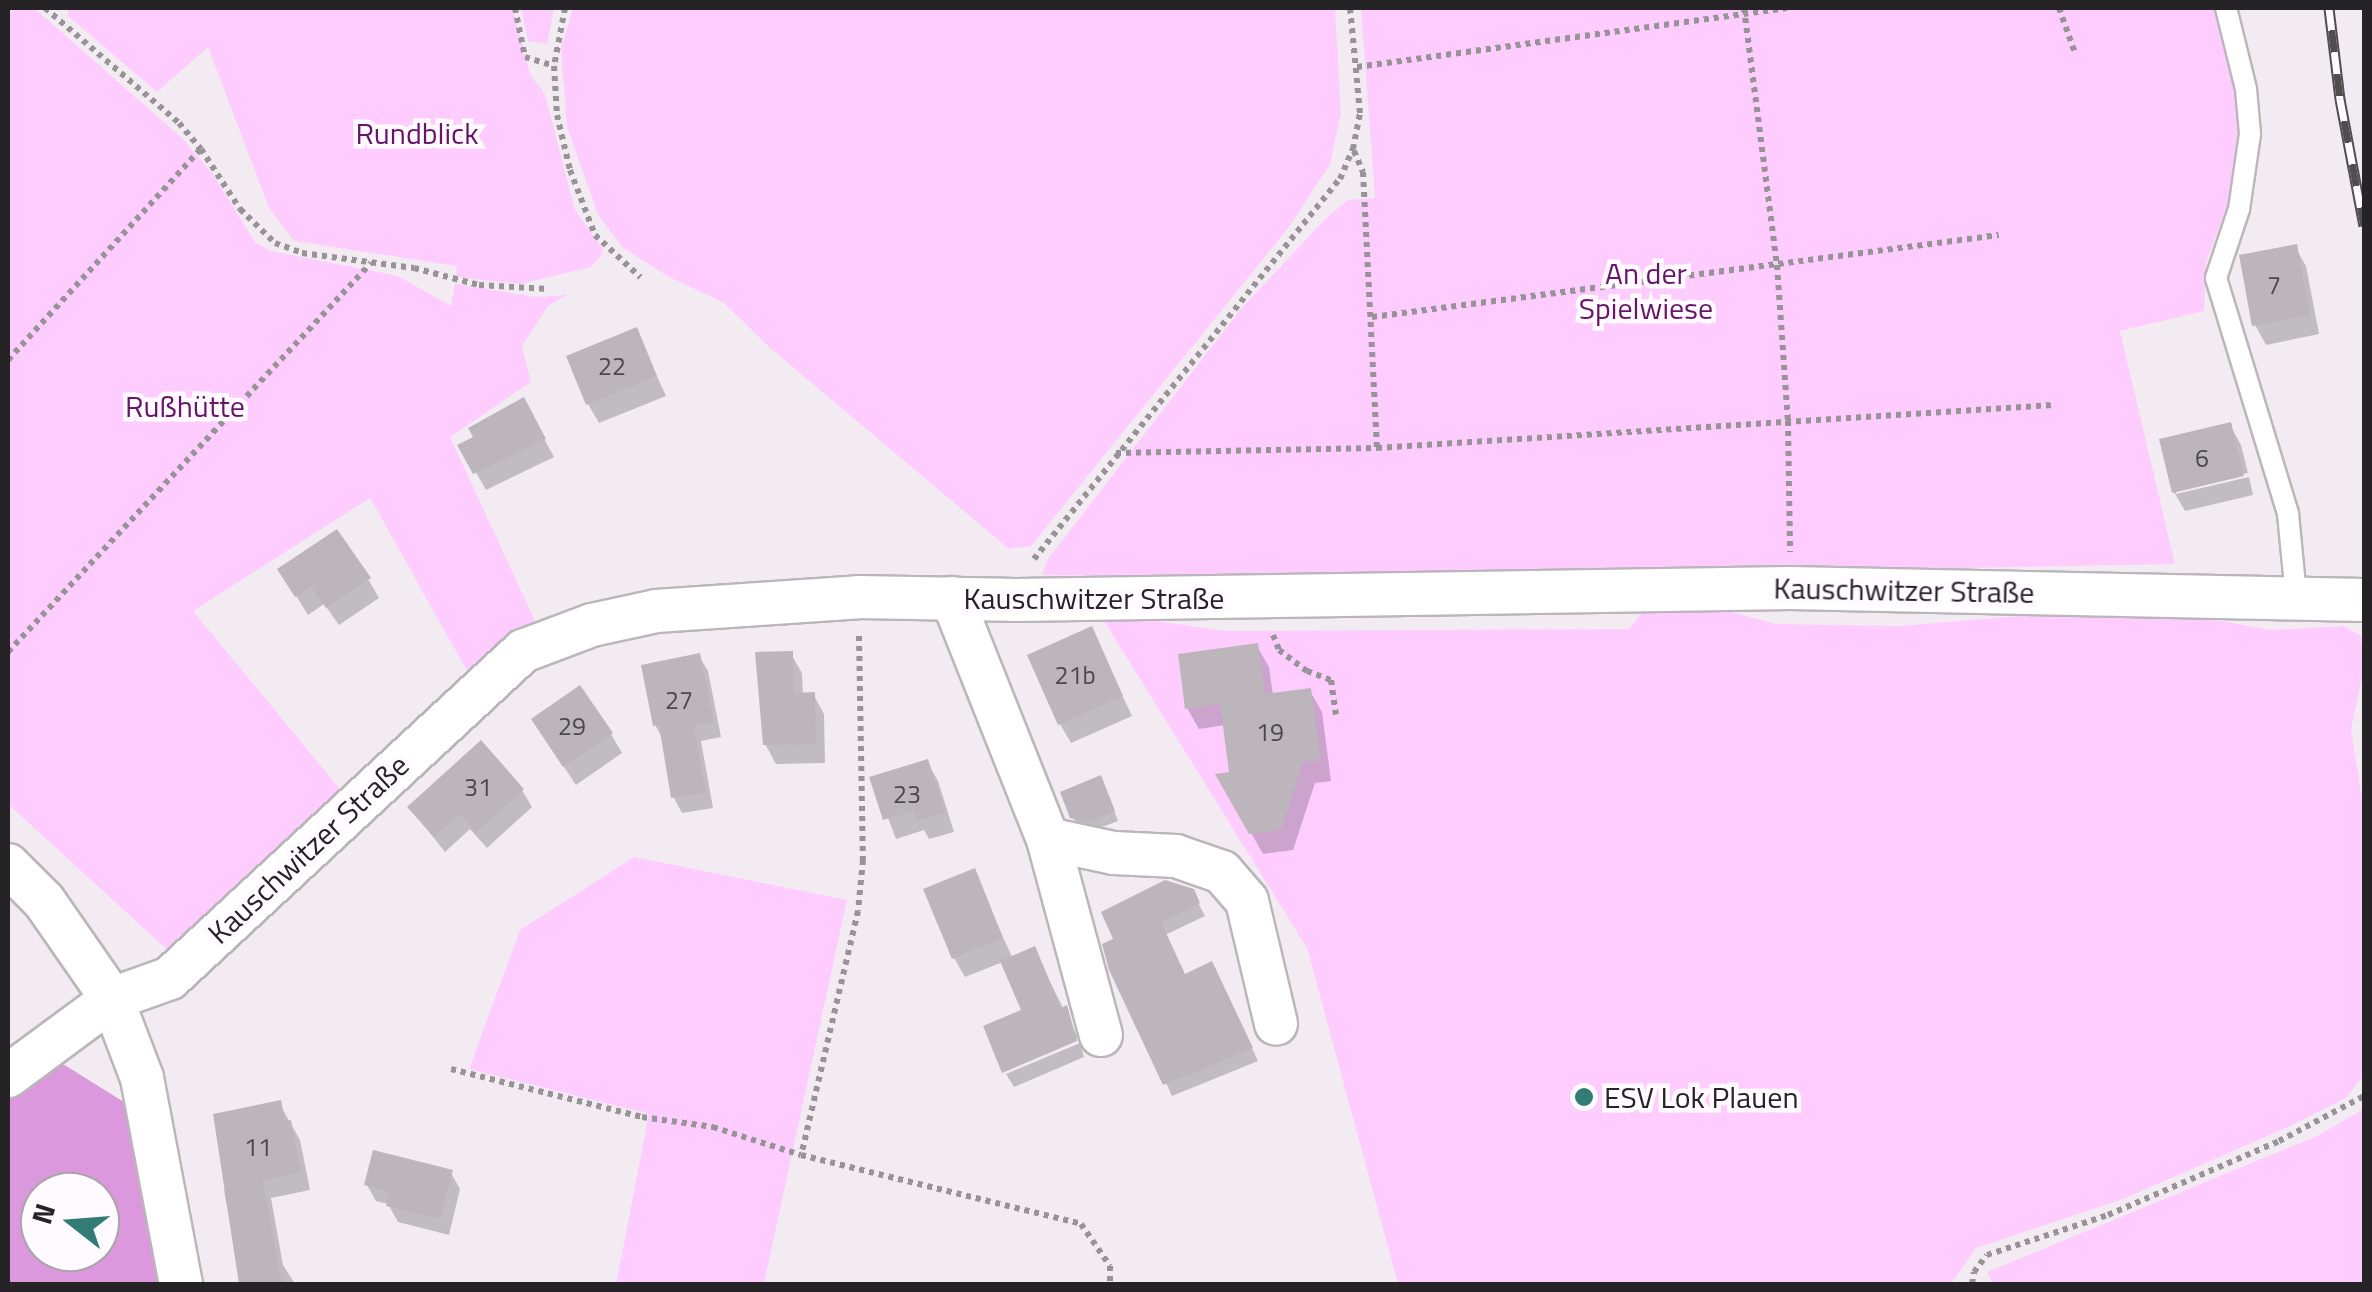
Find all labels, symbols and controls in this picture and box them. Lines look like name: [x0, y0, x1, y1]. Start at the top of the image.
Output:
park label: Rundblick: [355, 115, 479, 151]
park label: An der Spielwiese: [1579, 255, 1713, 326]
house number: 7: [2267, 270, 2281, 300]
house number: 22: [598, 351, 626, 381]
park label: Rußhütte: [125, 388, 245, 424]
house number: 6: [2195, 443, 2209, 473]
street label: Kauschwitzer Straße: [1773, 570, 2035, 610]
street label: Kauschwitzer Straße: [964, 580, 1224, 616]
house number: 21b: [1054, 660, 1096, 690]
house number: 27: [665, 685, 693, 715]
house number: 29: [558, 711, 586, 741]
house number: 19: [1256, 717, 1284, 747]
street label: Kauschwitzer Straße: [200, 747, 416, 951]
house number: 31: [464, 772, 492, 802]
house number: 23: [893, 779, 921, 809]
place label: ESV Lok Plauen: [1604, 1079, 1799, 1115]
marker: ESV Lok Plauen: [1573, 1086, 1595, 1108]
house number: 11: [244, 1132, 272, 1162]
north arrow: [20, 1172, 120, 1272]
text: N: [19, 1198, 66, 1229]

